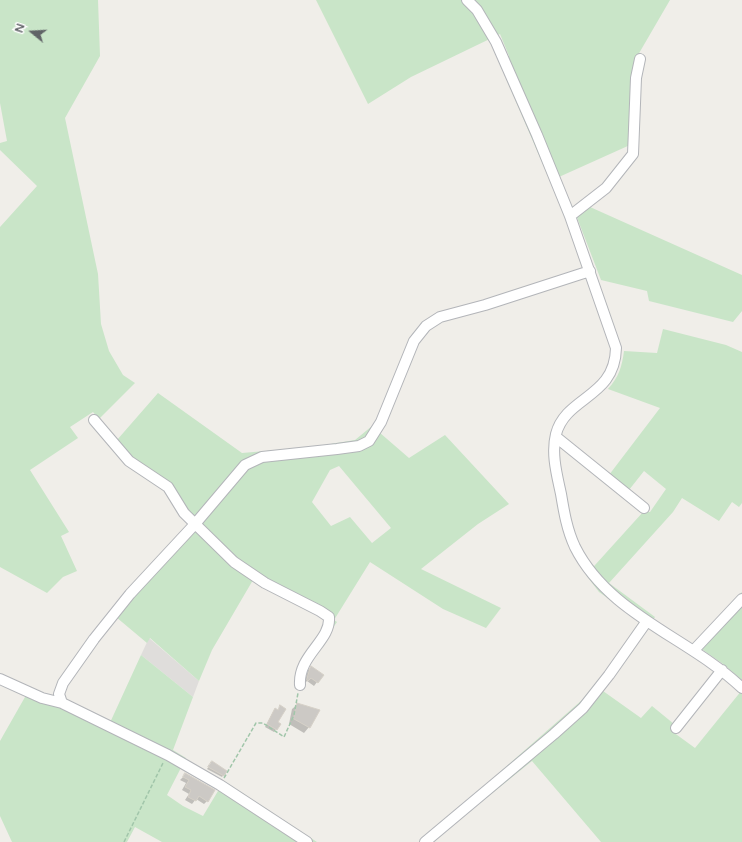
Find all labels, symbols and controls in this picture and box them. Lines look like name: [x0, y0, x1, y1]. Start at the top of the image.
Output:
north arrow: [12, 12, 52, 52]
text: N: [13, 22, 28, 34]

